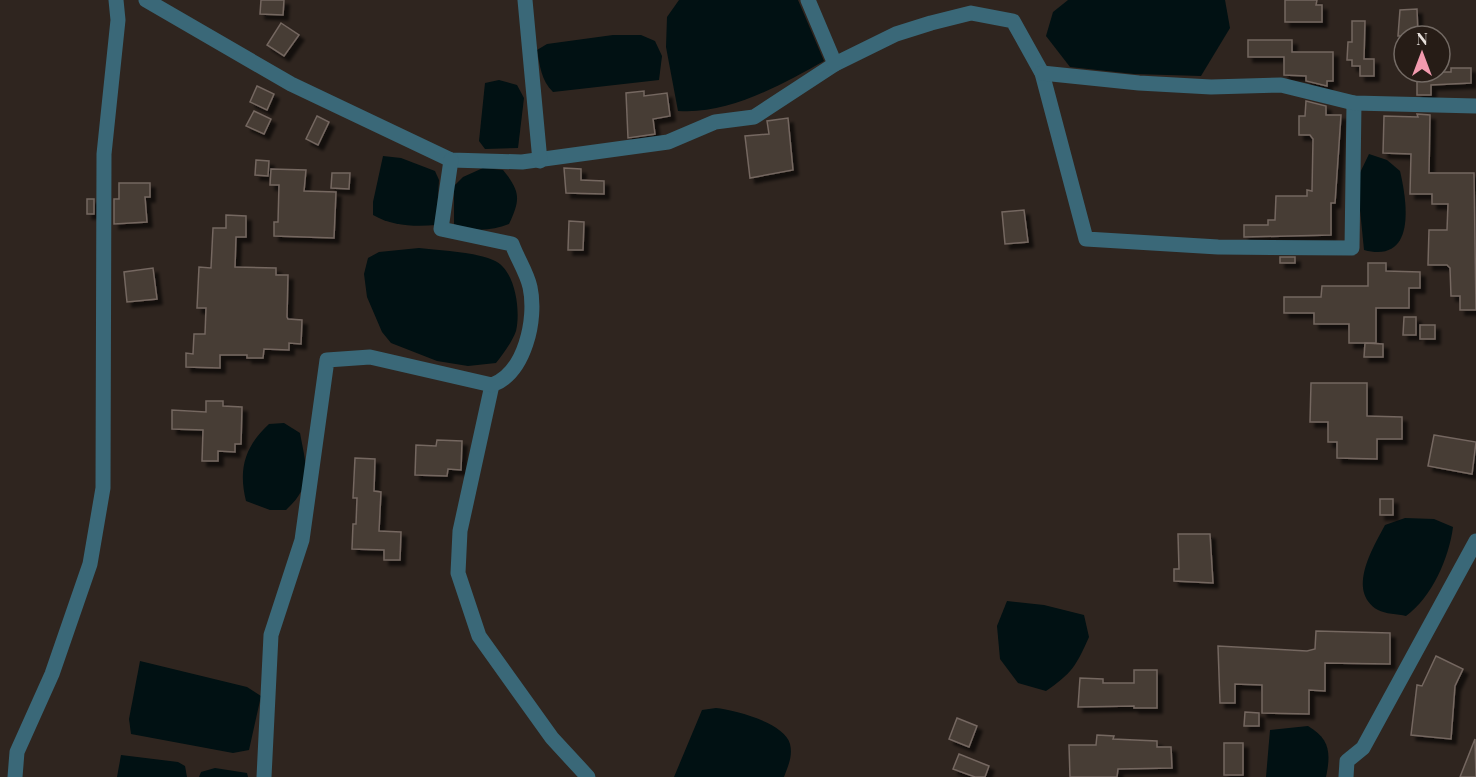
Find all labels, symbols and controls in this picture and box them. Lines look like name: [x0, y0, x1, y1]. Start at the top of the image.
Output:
north arrow: [1392, 24, 1452, 84]
text: N: [1416, 28, 1428, 49]

